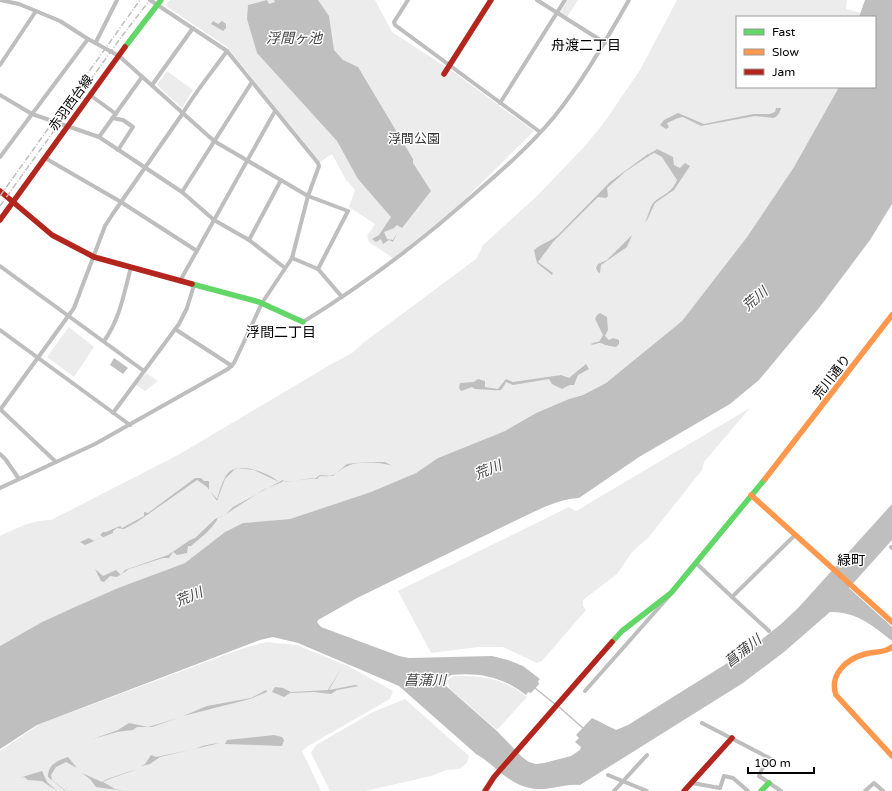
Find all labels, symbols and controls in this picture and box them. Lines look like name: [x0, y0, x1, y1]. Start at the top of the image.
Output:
legend: [736, 16, 876, 88]
text: Fast: [772, 25, 796, 39]
water label: 浮間ヶ池: [266, 30, 324, 47]
district label: 舟渡二丁目: [551, 37, 621, 54]
text: Slow: [772, 45, 799, 59]
text: Jam: [772, 65, 795, 79]
street label: 赤羽西台線: [45, 72, 97, 134]
park label: 浮間公園: [388, 131, 440, 147]
water label: 荒川: [739, 282, 773, 315]
district label: 浮間二丁目: [246, 324, 316, 341]
street label: 荒川通り: [810, 352, 854, 402]
water label: 荒川: [472, 456, 506, 483]
district label: 緑町: [837, 552, 865, 569]
water label: 荒川: [173, 583, 207, 610]
water label: 菖蒲川: [721, 630, 766, 671]
water label: 菖蒲川: [404, 672, 448, 689]
scale bar: [748, 749, 814, 775]
text: 100 m: [754, 756, 791, 770]

